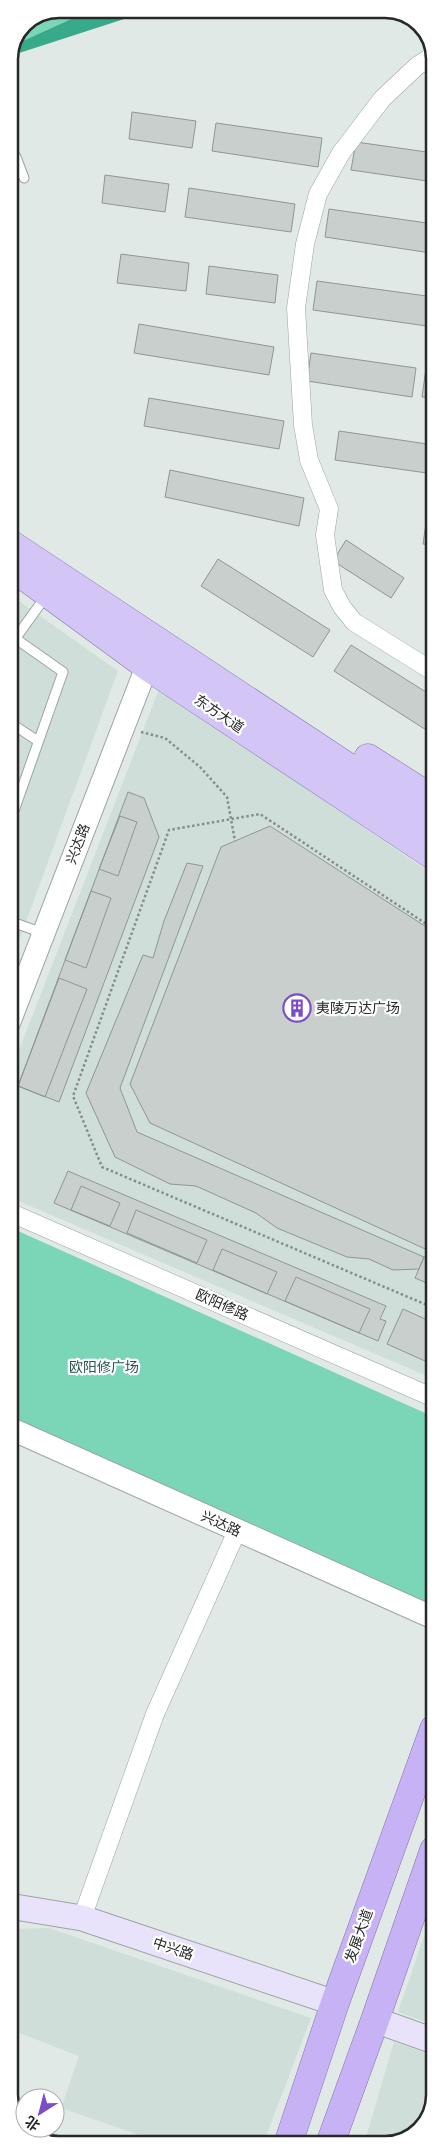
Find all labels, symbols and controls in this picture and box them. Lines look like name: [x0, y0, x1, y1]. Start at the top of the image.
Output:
street label: 东方大道: [191, 691, 247, 737]
street label: 兴达路: [63, 821, 93, 867]
building icon: 夷陵万达广场: [282, 993, 312, 1023]
place label: 夷陵万达广场: [316, 1000, 400, 1017]
street label: 欧阳修路: [193, 1286, 251, 1324]
park label: 欧阳修广场: [69, 1359, 139, 1376]
street label: 兴达路: [198, 1508, 244, 1540]
street label: 发展大道: [341, 1907, 377, 1965]
street label: 中兴路: [150, 1934, 196, 1964]
north arrow: [15, 2088, 65, 2138]
text: 北: [22, 2112, 43, 2134]

